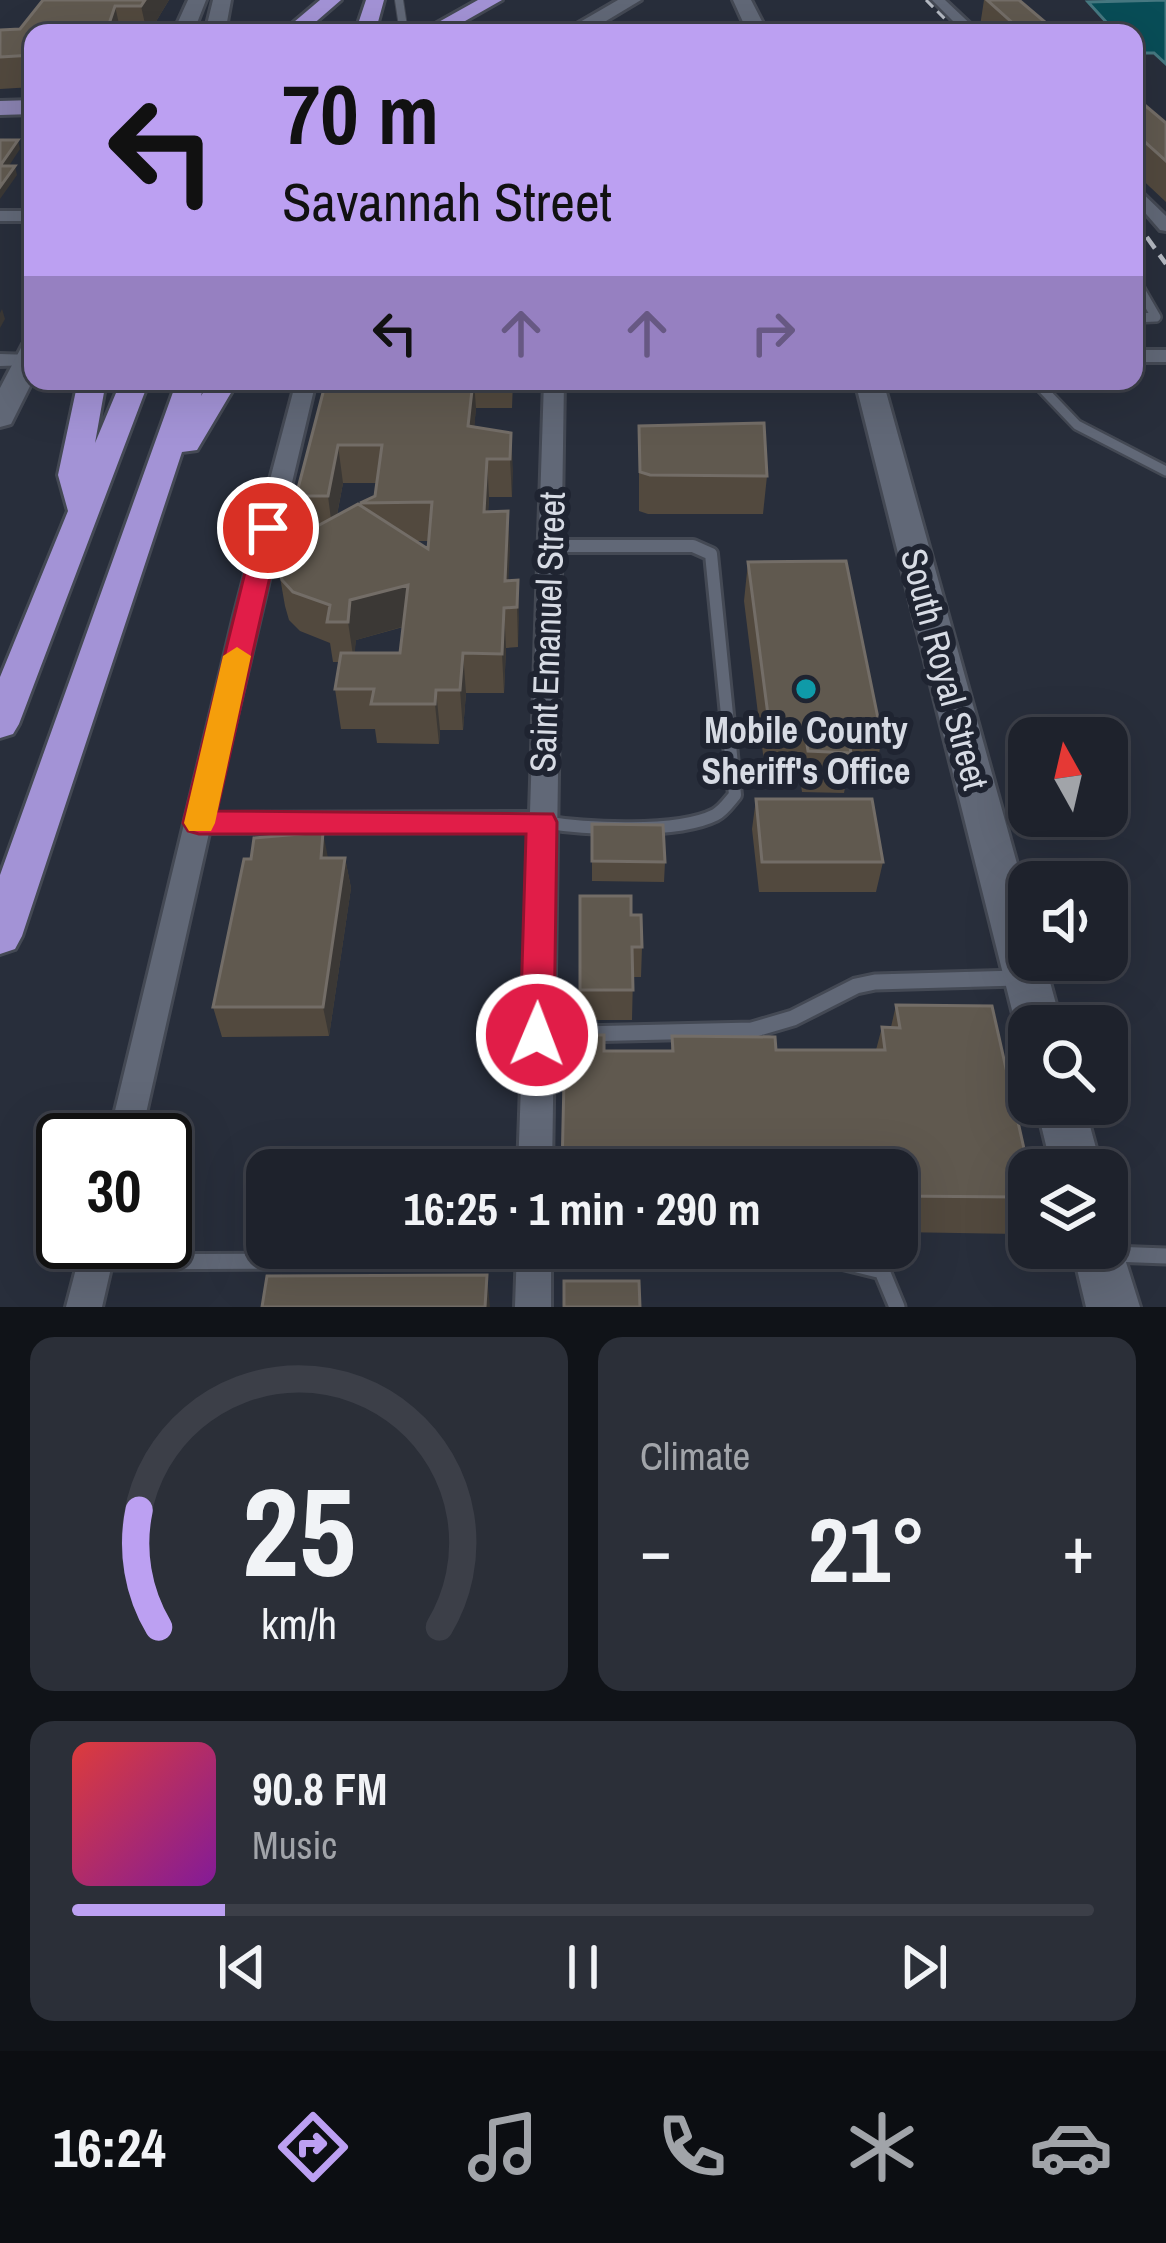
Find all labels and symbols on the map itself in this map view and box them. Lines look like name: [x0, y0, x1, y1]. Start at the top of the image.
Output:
pin: [217, 477, 319, 579]
street label: Saint Emanuel Street: [518, 491, 576, 773]
street label: South Royal Street: [890, 543, 1000, 795]
marker: Mobile County Sheriff's Office: [793, 676, 819, 702]
place label: Mobile County Sheriff's Office: [702, 706, 910, 795]
north arrow: [1008, 717, 1128, 837]
position arrow: [474, 972, 600, 1098]
speed limit sign: 30: [36, 1113, 192, 1269]

